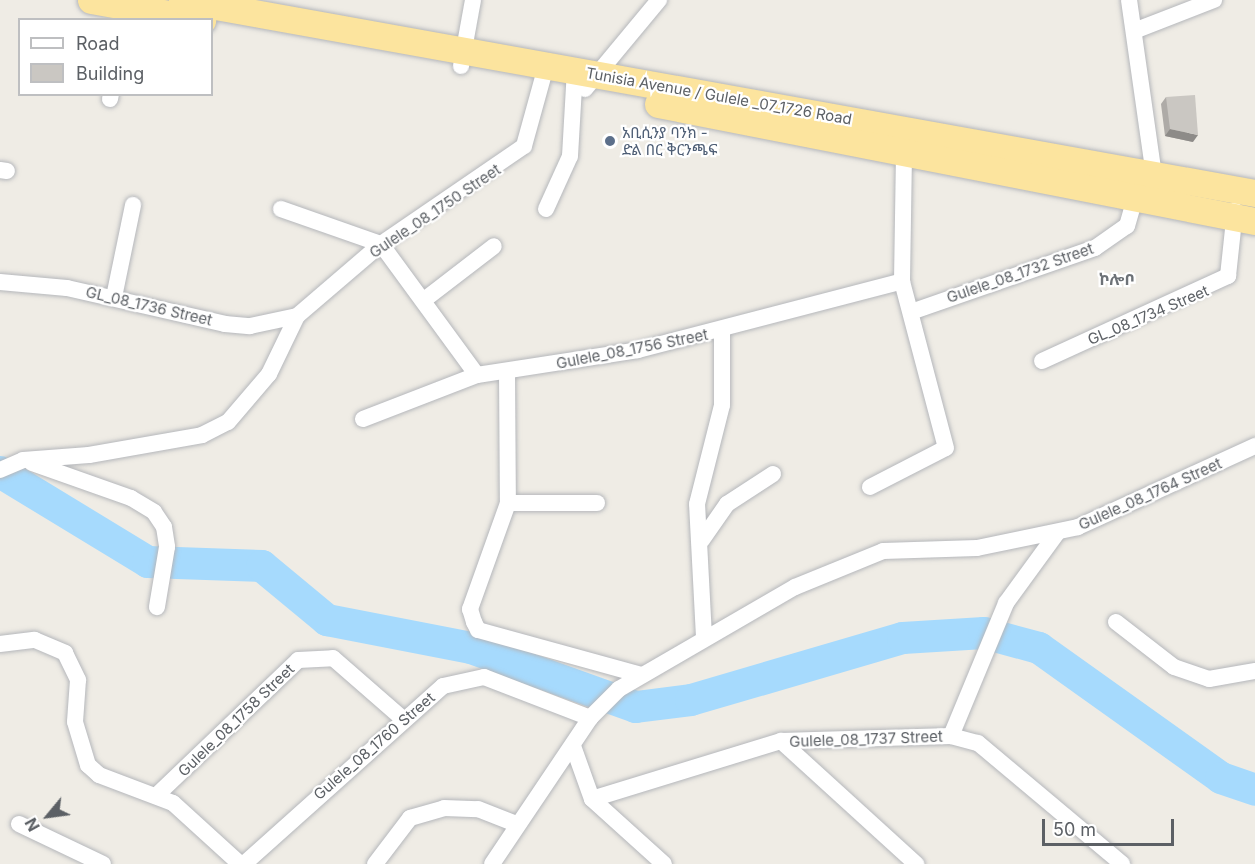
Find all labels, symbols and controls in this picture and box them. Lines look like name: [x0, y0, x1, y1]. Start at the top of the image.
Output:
legend: [18, 18, 213, 96]
text: Road: [76, 33, 119, 54]
text: Building: [76, 63, 144, 84]
street label: Tunisia Avenue / Gulele _07_1726 Road: [585, 64, 853, 128]
place label: አቢሲንያ ባንክ - ድል በር ቅርንጫፍ: [622, 123, 717, 158]
marker: አቢሲንያ ባንክ - ድል በር ቅርንጫፍ: [603, 134, 617, 148]
street label: Gulele_08_1750 Street: [366, 160, 504, 262]
street label: Gulele_08_1732 Street: [944, 239, 1096, 307]
district label: ኮሎቦ: [1099, 269, 1135, 289]
street label: GL_08_1734 Street: [1085, 281, 1211, 349]
street label: GL_08_1736 Street: [84, 283, 214, 329]
street label: Gulele_08_1756 Street: [555, 325, 709, 373]
street label: Gulele_08_1764 Street: [1076, 454, 1224, 534]
street label: Gulele_08_1758 Street: [174, 660, 298, 780]
street label: Gulele_08_1760 Street: [310, 688, 438, 804]
street label: Gulele_08_1737 Street: [789, 727, 943, 751]
north arrow: [18, 786, 78, 846]
scale bar: [1045, 807, 1177, 845]
text: N: [21, 815, 44, 835]
text: 50 m: [1053, 819, 1096, 840]

